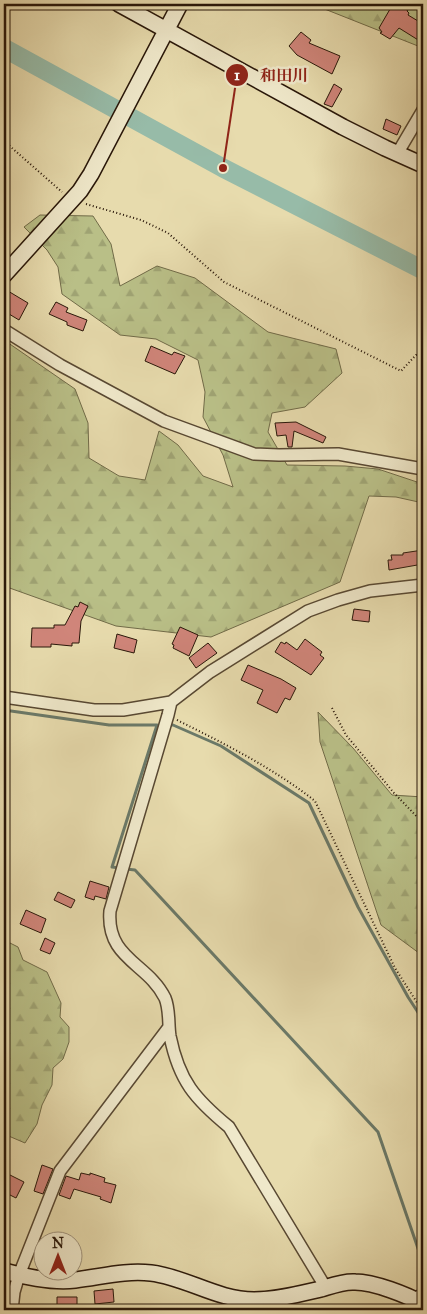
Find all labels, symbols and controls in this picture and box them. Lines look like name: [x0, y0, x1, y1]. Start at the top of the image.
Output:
callout: 和田川: [225, 60, 318, 91]
text: 1: [234, 66, 240, 84]
text: 和田川: [260, 66, 308, 85]
north arrow: [32, 1232, 82, 1282]
text: N: [52, 1235, 64, 1252]

